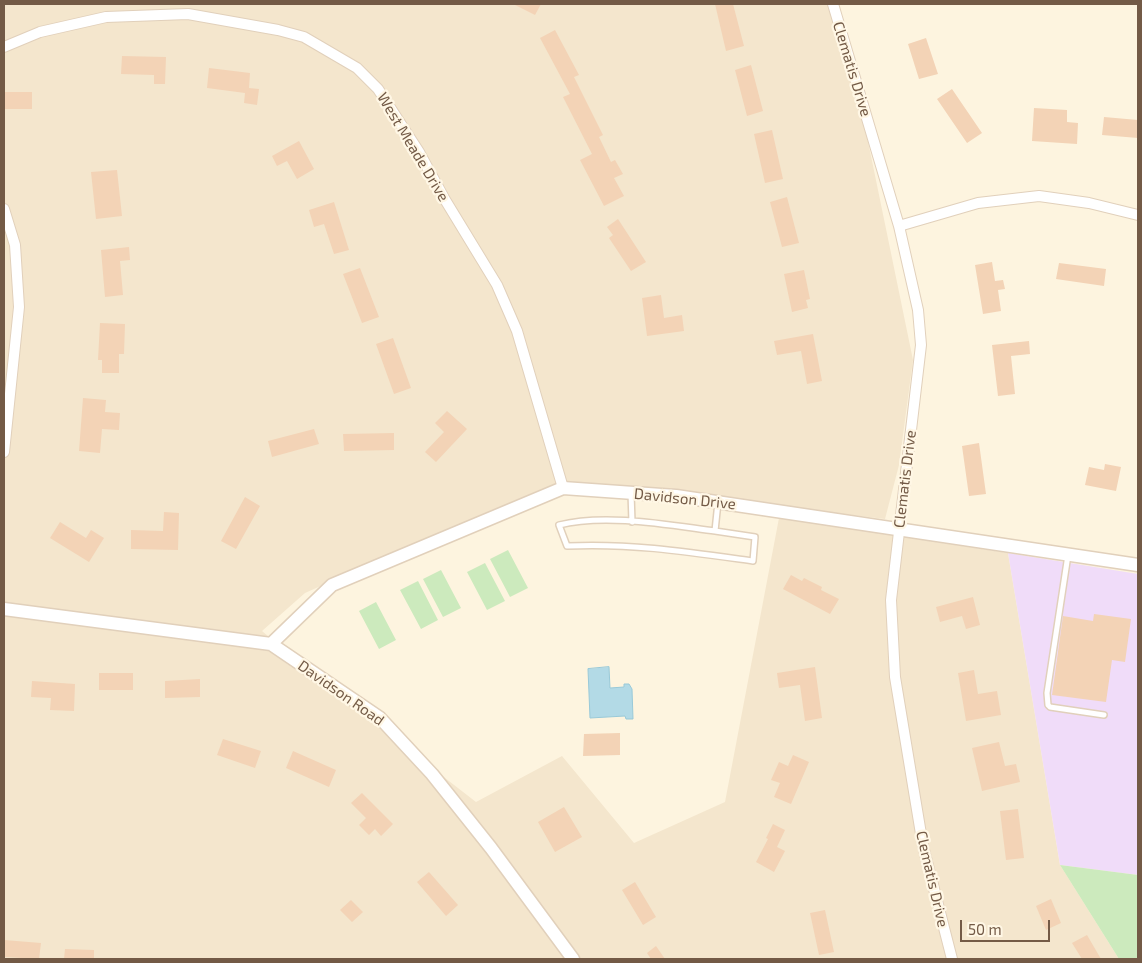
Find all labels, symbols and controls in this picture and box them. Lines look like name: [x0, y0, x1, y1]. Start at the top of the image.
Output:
street label: Clematis Drive: [829, 19, 875, 119]
street label: West Meade Drive: [373, 89, 453, 205]
street label: Clematis Drive: [890, 429, 920, 529]
street label: Davidson Drive: [633, 485, 737, 513]
street label: Davidson Road: [294, 657, 388, 729]
street label: Clematis Drive: [912, 829, 952, 929]
scale bar: [962, 910, 1052, 942]
text: 50 m: [968, 920, 1002, 938]

